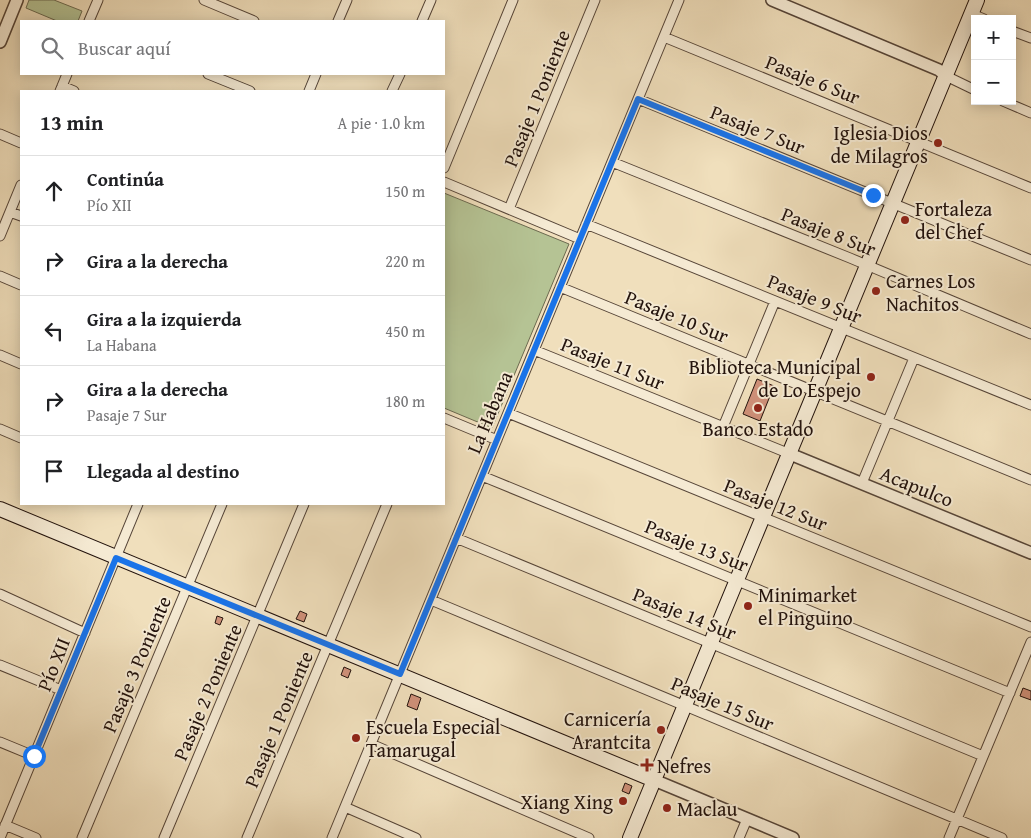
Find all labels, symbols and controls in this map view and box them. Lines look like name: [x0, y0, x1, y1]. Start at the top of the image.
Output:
map controls: [971, 15, 1016, 105]
button: +: [971, 15, 1016, 60]
search box: [20, 20, 445, 75]
street label: Pasaje 1 Poniente: [495, 25, 577, 171]
icon: search: [38, 34, 66, 62]
text: Buscar aquí: [78, 34, 171, 62]
street label: Pasaje 6 Sur: [761, 47, 865, 111]
button: −: [971, 60, 1016, 105]
street label: Pasaje 7 Sur: [706, 97, 810, 161]
text: 13 min: [40, 107, 103, 138]
text: A pie · 1.0 km: [337, 111, 425, 135]
place label: Iglesia Dios de Milagros: [830, 118, 928, 170]
marker: Iglesia Dios de Milagros: [932, 137, 944, 149]
text: Continúa: [87, 165, 164, 193]
icon: ahead: [40, 177, 68, 205]
text: 150 m: [385, 179, 425, 203]
route end: [862, 184, 885, 207]
text: Pío XII: [87, 193, 132, 217]
place label: Fortaleza del Chef: [915, 194, 993, 246]
street label: Pasaje 8 Sur: [777, 199, 881, 263]
marker: Fortaleza del Chef: [899, 214, 911, 226]
icon: right: [40, 247, 68, 275]
text: Gira a la derecha: [87, 247, 228, 275]
text: 220 m: [385, 249, 425, 273]
street label: Pasaje 9 Sur: [763, 266, 867, 330]
place label: Carnes Los Nachitos: [886, 266, 975, 318]
street label: Pasaje 10 Sur: [621, 282, 733, 350]
marker: Carnes Los Nachitos: [870, 285, 882, 297]
text: Gira a la izquierda: [87, 305, 242, 333]
icon: left: [40, 317, 68, 345]
text: 450 m: [385, 319, 425, 343]
street label: Pasaje 11 Sur: [557, 329, 669, 397]
text: La Habana: [87, 333, 156, 357]
place label: Biblioteca Municipal de Lo Espejo: [689, 352, 861, 404]
street label: La Habana: [459, 366, 520, 458]
marker: Biblioteca Municipal de Lo Espejo: [865, 371, 877, 383]
text: Gira a la derecha: [87, 375, 228, 403]
icon: right: [40, 387, 68, 415]
text: 180 m: [385, 389, 425, 413]
marker: Banco Estado: [752, 402, 764, 414]
text: Pasaje 7 Sur: [87, 403, 167, 427]
place label: Banco Estado: [703, 414, 813, 443]
icon: arrive: [40, 457, 68, 485]
text: Llegada al destino: [87, 457, 239, 485]
street label: Acapulco: [876, 458, 958, 514]
street label: Pasaje 12 Sur: [720, 470, 832, 538]
street label: Pasaje 13 Sur: [641, 511, 753, 579]
street label: Pasaje 14 Sur: [629, 579, 741, 647]
place label: Minimarket el Pinguino: [758, 580, 857, 632]
street label: Pasaje 3 Poniente: [94, 591, 178, 737]
marker: Minimarket el Pinguino: [742, 600, 754, 612]
street label: Pasaje 2 Poniente: [165, 619, 249, 765]
street label: Pío XII: [29, 633, 77, 695]
street label: Pasaje 1 Poniente: [236, 646, 320, 792]
street label: Pasaje 15 Sur: [667, 668, 779, 738]
place label: Carnicería Arantcita: [564, 704, 652, 756]
place label: Escuela Especial Tamarugal: [366, 712, 501, 764]
marker: Carnicería Arantcita: [655, 724, 667, 736]
marker: Escuela Especial Tamarugal: [350, 732, 362, 744]
route start: [23, 745, 46, 768]
place label: Nefres: [657, 751, 711, 780]
marker: Nefres: [641, 759, 653, 771]
place label: Xiang Xing: [521, 787, 613, 816]
place label: Maclau: [677, 794, 737, 823]
marker: Xiang Xing: [617, 795, 629, 807]
marker: Maclau: [661, 802, 673, 814]

